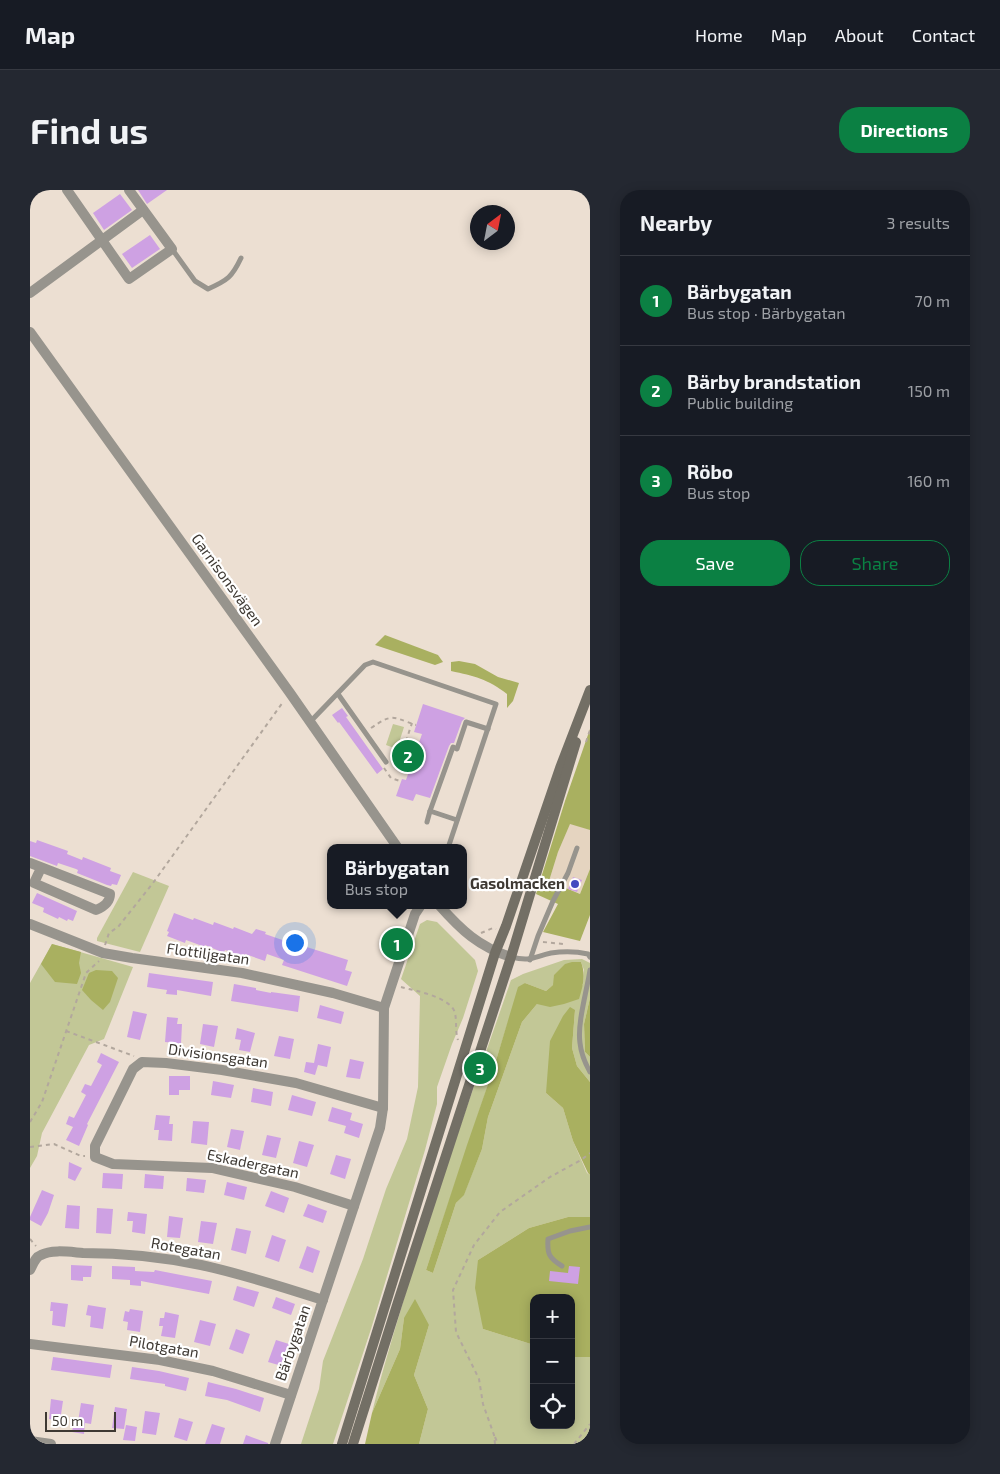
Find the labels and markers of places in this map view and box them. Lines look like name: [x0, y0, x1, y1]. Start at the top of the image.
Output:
pin: 2: [392, 737, 424, 775]
place label: Gasolmacken: [470, 874, 565, 892]
marker: Gasolmacken: [569, 878, 581, 890]
pin: 1: [381, 925, 413, 963]
pin: 3: [464, 1049, 496, 1087]

